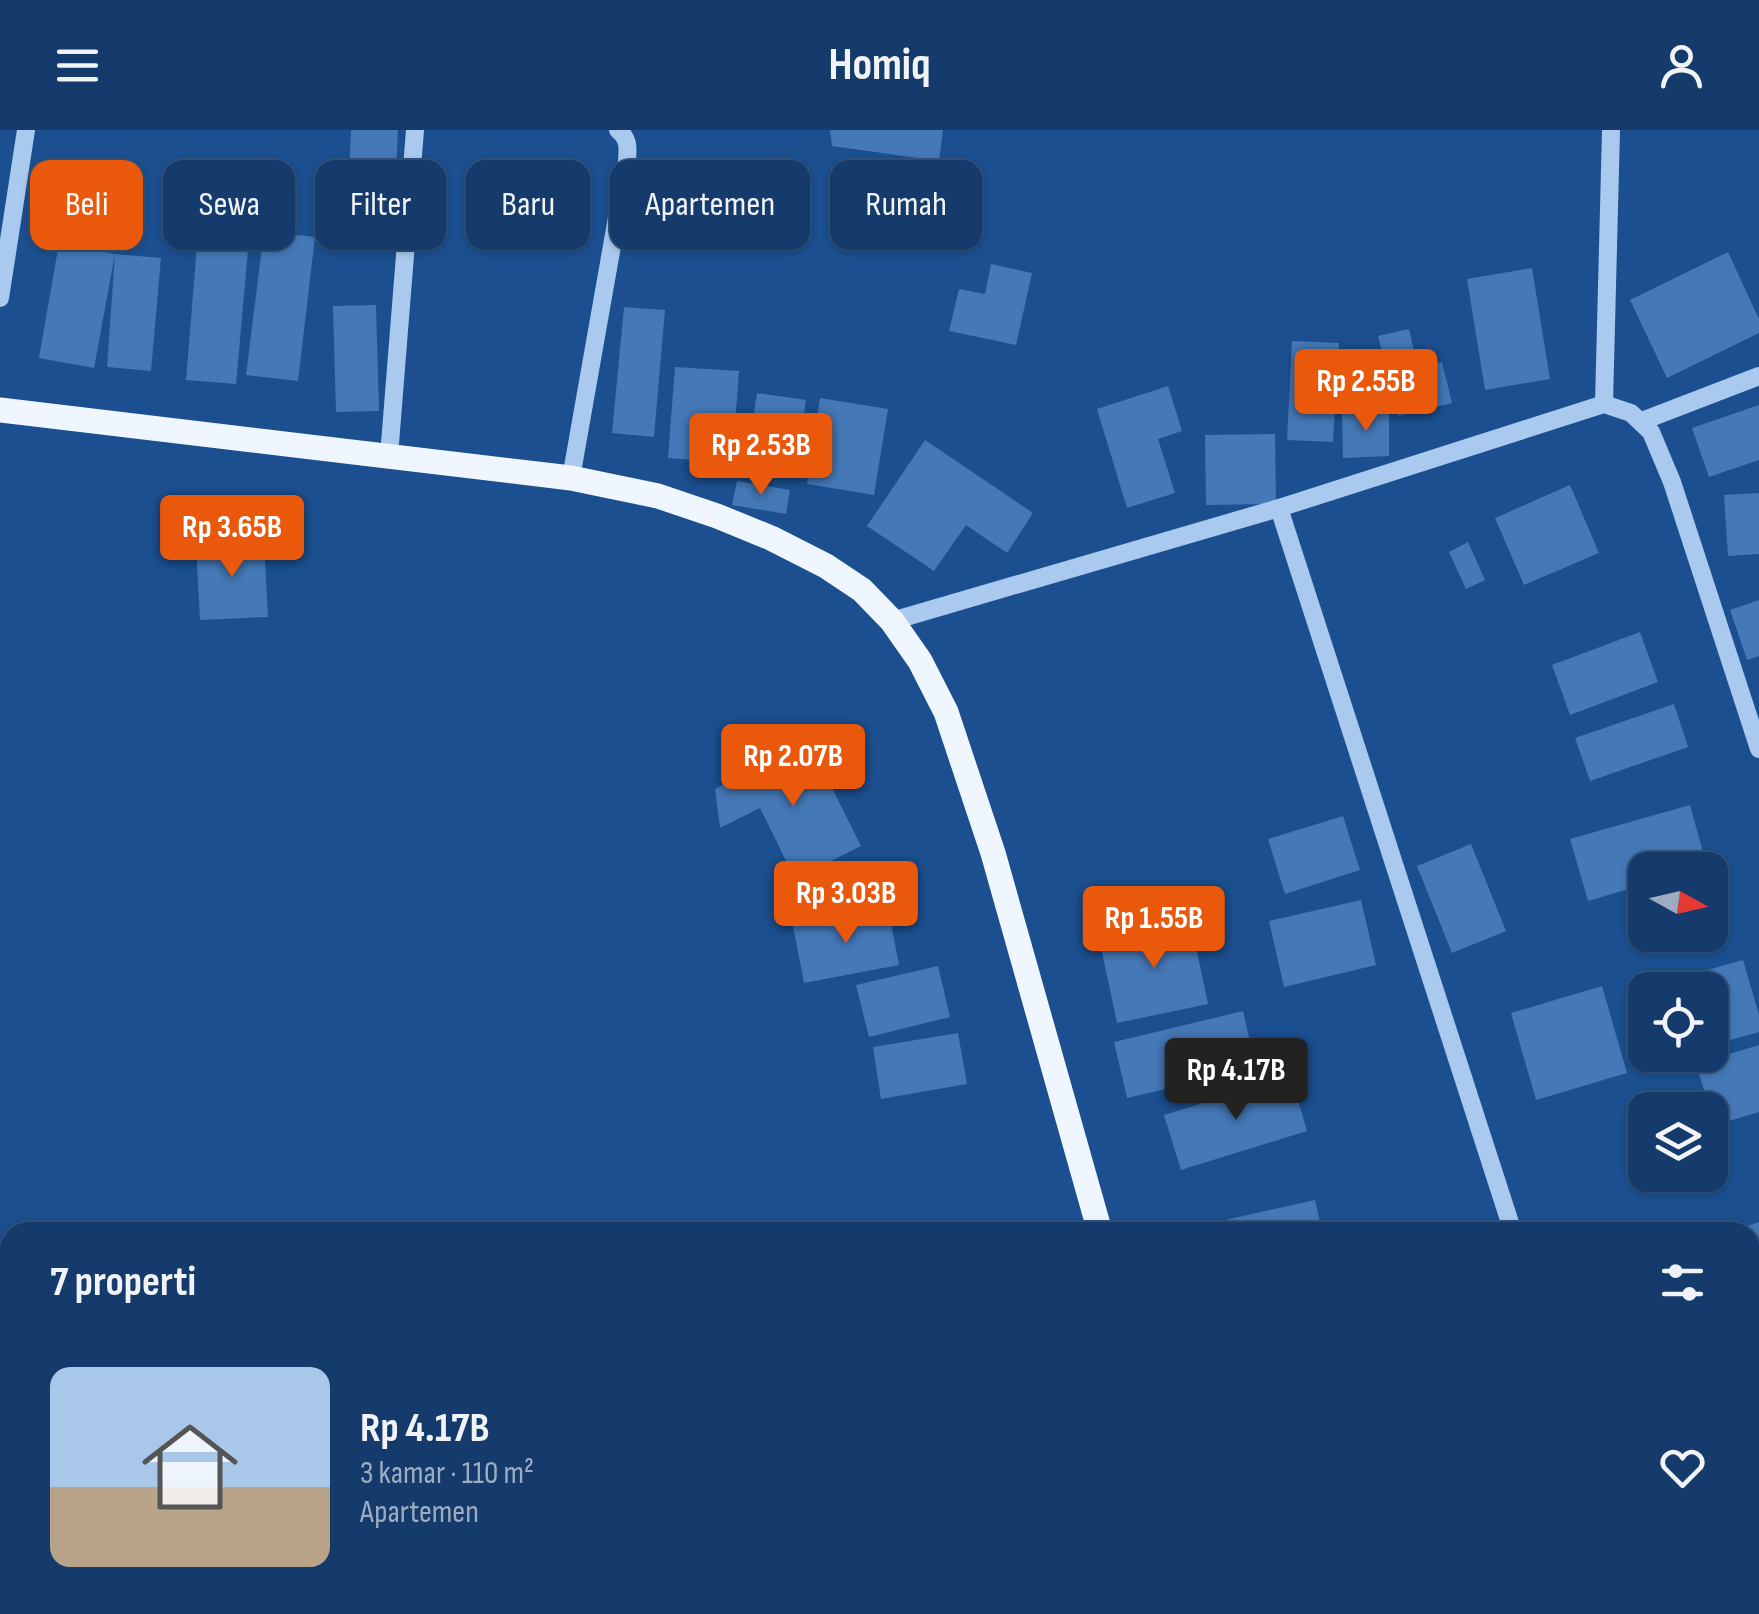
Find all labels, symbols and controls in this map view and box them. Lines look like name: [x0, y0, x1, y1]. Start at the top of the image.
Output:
icon: menu: [50, 38, 105, 93]
text: Homiq: [828, 38, 931, 93]
icon: person: [1654, 38, 1709, 93]
chip: Beli: [30, 160, 143, 250]
chip: Sewa: [163, 160, 295, 250]
chip: Filter: [315, 160, 446, 250]
chip: Baru: [466, 160, 590, 250]
chip: Apartemen: [610, 160, 810, 250]
chip: Rumah: [830, 160, 982, 250]
pin: Rp 2.55B: [1263, 349, 1469, 434]
text: Rp 2.55B: [1316, 362, 1416, 401]
pin: Rp 2.53B: [658, 413, 864, 498]
text: Rp 2.53B: [711, 426, 811, 465]
pin: Rp 3.65B: [129, 495, 335, 580]
text: Rp 3.65B: [182, 508, 282, 547]
pin: Rp 2.07B: [690, 724, 896, 809]
text: Rp 2.07B: [743, 737, 843, 776]
north arrow: [1628, 852, 1728, 952]
map controls: [1628, 852, 1728, 1192]
pin: Rp 3.03B: [743, 861, 949, 946]
text: Rp 3.03B: [796, 874, 896, 913]
pin: Rp 1.55B: [1051, 886, 1257, 971]
text: Rp 1.55B: [1105, 899, 1203, 938]
button: locate: [1628, 972, 1728, 1072]
pin: Rp 4.17B: [1133, 1038, 1339, 1123]
text: Rp 4.17B: [1187, 1051, 1285, 1090]
button: layers: [1628, 1092, 1728, 1192]
icon: filters: [1655, 1255, 1710, 1310]
text: 7 properti: [50, 1257, 196, 1308]
text: Rp 4.17B: [360, 1403, 490, 1454]
icon: home: [130, 1407, 250, 1527]
icon: heart: [1655, 1440, 1710, 1495]
text: 3 kamar · 110 m²: [360, 1454, 534, 1493]
text: Apartemen: [360, 1493, 479, 1532]

